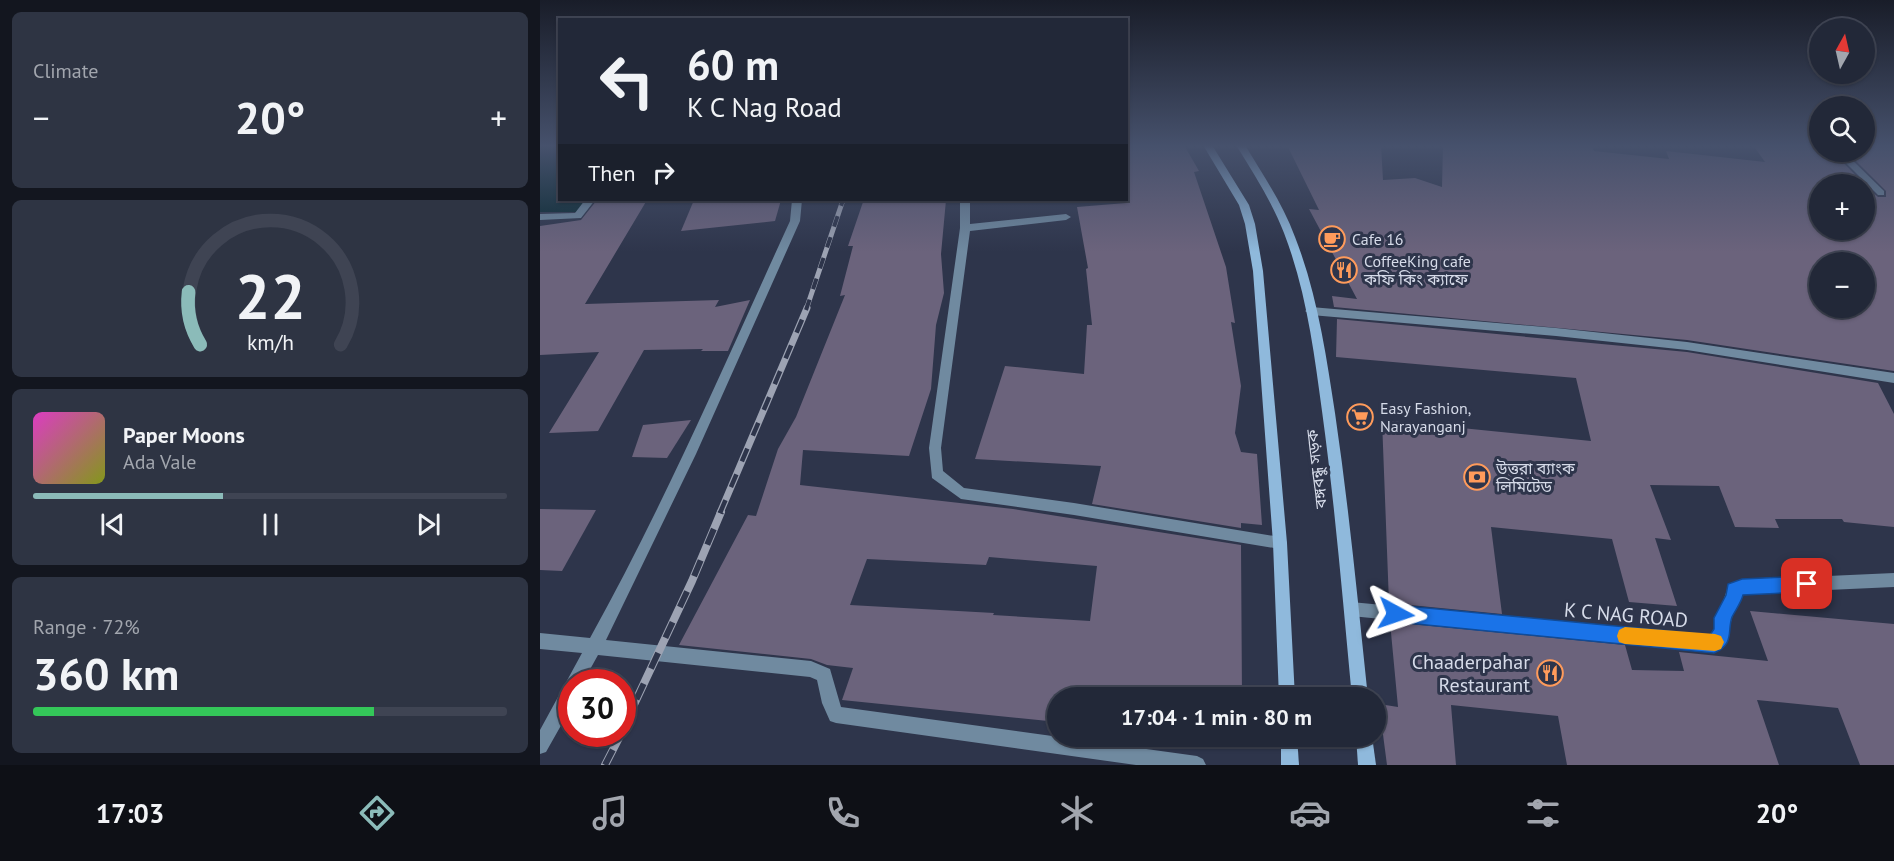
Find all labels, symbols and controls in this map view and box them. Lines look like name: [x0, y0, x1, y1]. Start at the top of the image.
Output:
north arrow: [1809, 18, 1875, 84]
map controls: [1809, 18, 1875, 318]
text: 60 m: [687, 37, 779, 92]
icon: left: [588, 42, 666, 120]
text: Climate: [33, 58, 99, 84]
text: 20°: [235, 88, 305, 146]
text: K C Nag Road: [687, 90, 842, 124]
text: −: [33, 96, 50, 139]
text: +: [490, 96, 507, 139]
button: search: [1809, 96, 1875, 162]
icon: right: [647, 156, 680, 189]
text: Then: [588, 159, 635, 187]
button: +: [1809, 174, 1875, 240]
cafe icon: Cafe 16: [1317, 224, 1347, 254]
place label: Cafe 16: [1352, 229, 1404, 249]
place label: CoffeeKing cafe কফি কিং ক্যাফে: [1363, 251, 1471, 289]
button: −: [1809, 252, 1875, 318]
restaurant icon: CoffeeKing cafe কফি কিং ক্যাফে: [1329, 255, 1359, 285]
text: 22: [235, 256, 305, 337]
text: km/h: [246, 329, 293, 357]
place label: Easy Fashion, Narayanganj: [1380, 398, 1471, 436]
supermarket icon: Easy Fashion, Narayanganj: [1345, 402, 1375, 432]
text: Paper Moons: [123, 421, 245, 449]
street label: বঙ্গবন্ধু সড়ক: [1301, 427, 1332, 511]
text: Ada Vale: [123, 449, 196, 475]
place label: উত্তরা ব্যাংক লিমিটেড: [1495, 458, 1576, 496]
bank icon: উত্তরা ব্যাংক লিমিটেড: [1462, 462, 1492, 492]
icon: previous: [96, 508, 129, 541]
icon: pause: [254, 508, 287, 541]
icon: next: [412, 508, 445, 541]
pin: [1781, 558, 1832, 609]
icon: arrive: [1790, 567, 1823, 600]
position arrow: [1364, 582, 1428, 646]
street label: K C NAG ROAD: [1563, 597, 1689, 633]
text: Range · 72%: [33, 614, 140, 640]
text: 360 km: [33, 644, 179, 702]
place label: Chaaderpahar Restaurant: [1412, 649, 1530, 698]
restaurant icon: Chaaderpahar Restaurant: [1535, 658, 1565, 688]
speed limit sign: 30: [558, 669, 636, 747]
text: 17:04 · 1 min · 80 m: [1121, 703, 1312, 731]
icon: directions: [356, 792, 398, 834]
icon: music: [589, 792, 631, 834]
icon: phone: [822, 792, 864, 834]
icon: climate: [1056, 792, 1098, 834]
icon: car: [1289, 792, 1331, 834]
icon: filters: [1522, 792, 1564, 834]
text: 17:03: [96, 796, 164, 830]
text: 20°: [1756, 796, 1798, 830]

